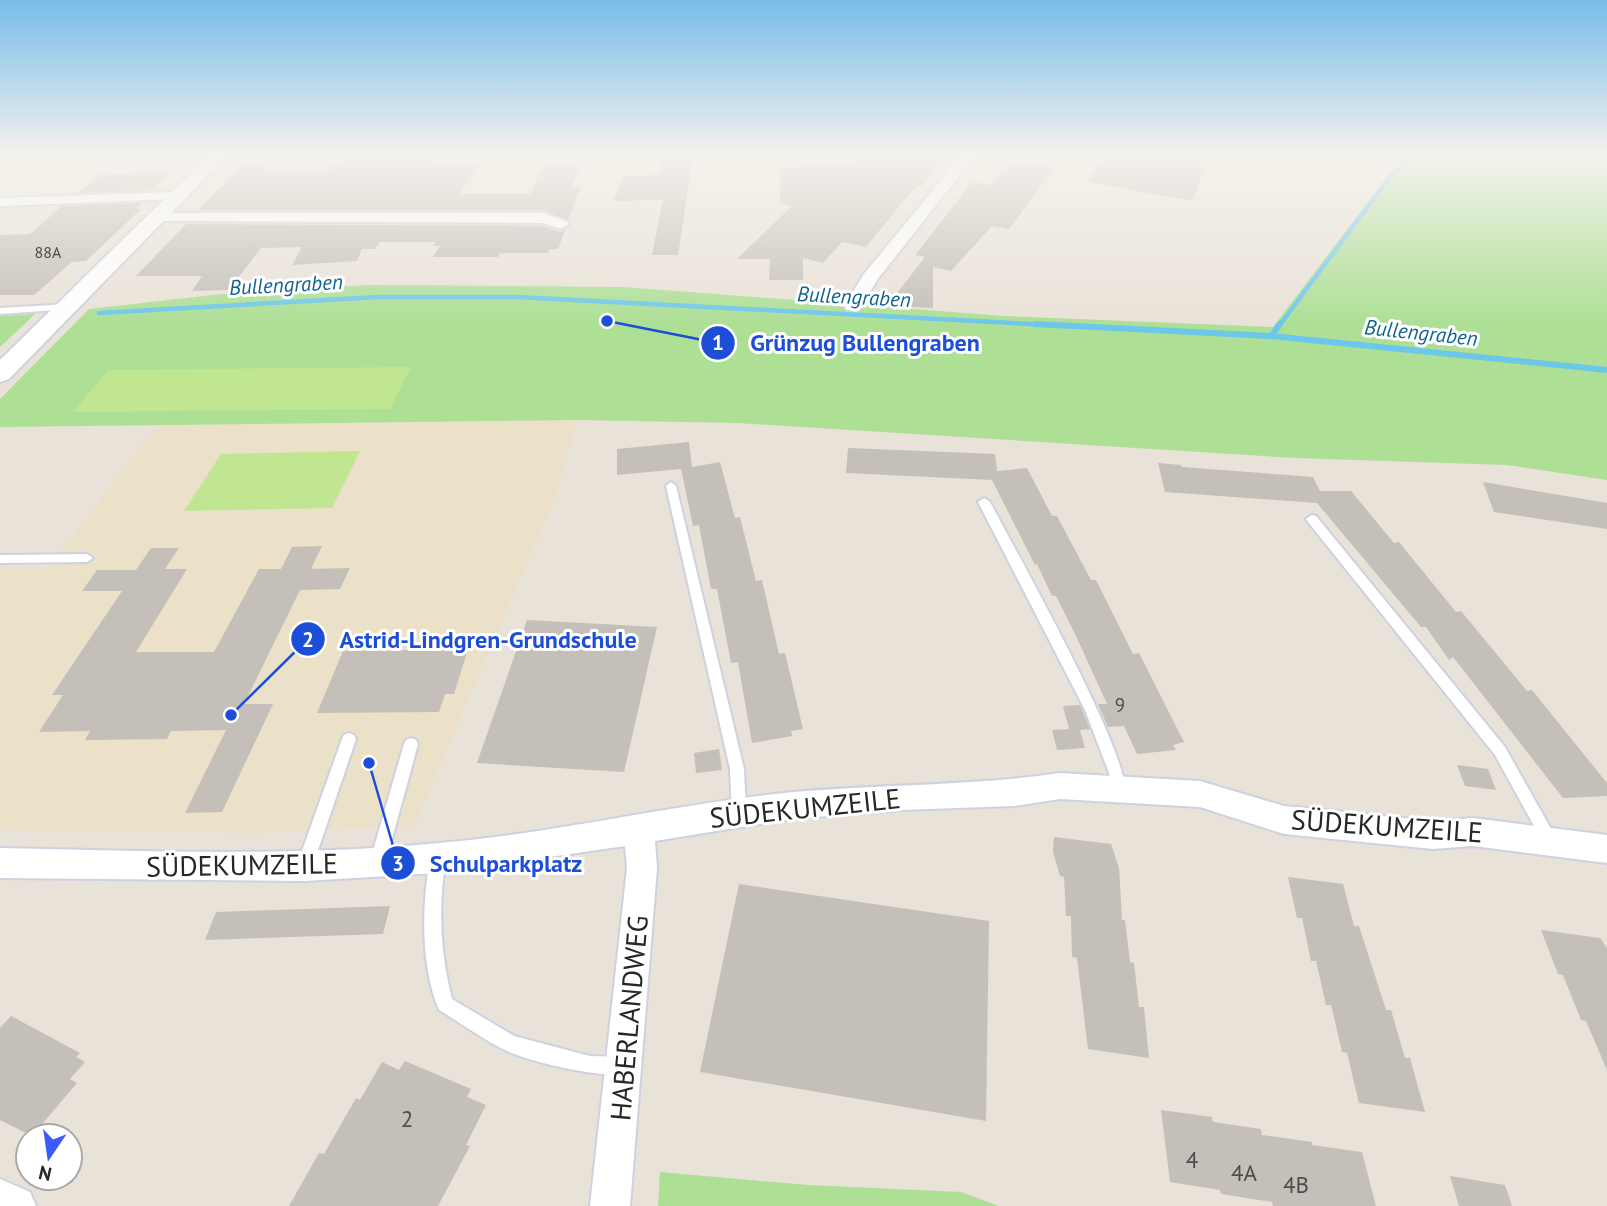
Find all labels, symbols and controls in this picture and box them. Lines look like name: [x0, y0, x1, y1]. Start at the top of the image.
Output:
house number: 88A: [35, 242, 62, 262]
water label: Bullengraben: [228, 268, 344, 301]
water label: Bullengraben: [797, 280, 912, 313]
water label: Bullengraben: [1363, 313, 1479, 352]
callout: Grünzug Bullengraben: [701, 320, 993, 365]
text: Grünzug Bullengraben: [750, 327, 980, 358]
text: 1: [712, 329, 724, 356]
callout: Astrid-Lindgren-Grundschule: [291, 617, 651, 662]
text: Astrid-Lindgren-Grundschule: [339, 624, 637, 655]
text: 2: [302, 626, 314, 653]
house number: 9: [1115, 693, 1125, 717]
street label: SÜDEKUMZEILE: [708, 779, 902, 836]
street label: SÜDEKUMZEILE: [1290, 800, 1484, 851]
callout: Schulparkplatz: [381, 841, 596, 886]
street label: SÜDEKUMZEILE: [146, 844, 338, 885]
text: Schulparkplatz: [430, 848, 582, 879]
text: 3: [392, 850, 404, 877]
street label: HABERLANDWEG: [601, 914, 656, 1122]
house number: 2: [401, 1104, 413, 1133]
north arrow: [14, 1122, 84, 1192]
house number: 4: [1186, 1145, 1199, 1174]
house number: 4A: [1231, 1158, 1258, 1187]
text: N: [36, 1160, 54, 1187]
house number: 4B: [1283, 1170, 1309, 1199]

